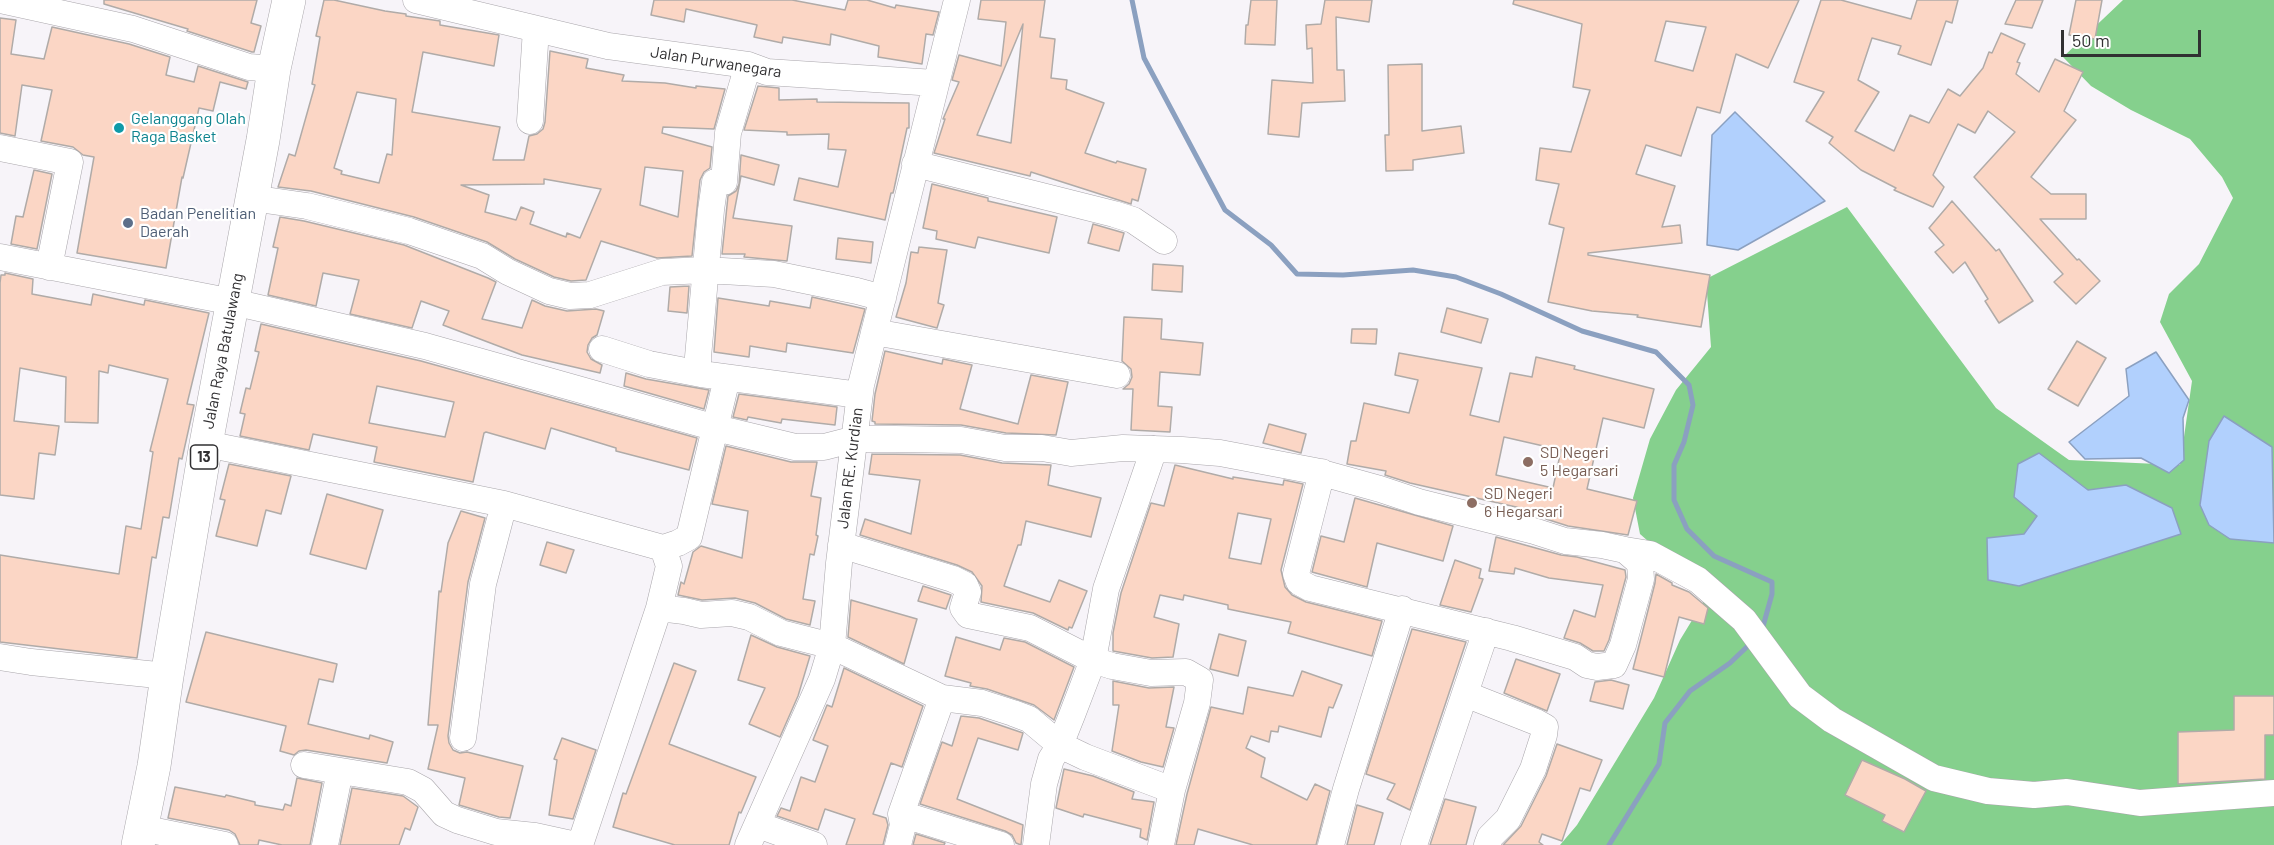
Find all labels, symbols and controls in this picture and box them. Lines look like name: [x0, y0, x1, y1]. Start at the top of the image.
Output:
scale bar: [2064, 18, 2204, 56]
text: 50 m: [2072, 29, 2110, 51]
street label: Jalan Purwanegara: [649, 42, 783, 82]
place label: Gelanggang Olah Raga Basket: [131, 109, 246, 147]
marker: Gelanggang Olah Raga Basket: [112, 121, 126, 135]
place label: Badan Penelitian Daerah: [140, 204, 256, 242]
marker: Badan Penelitian Daerah: [121, 216, 135, 230]
street label: Jalan Raya Batulawang: [198, 271, 248, 431]
street label: Jalan RE. Kurdian: [833, 406, 867, 530]
place label: SD Negeri 5 Hegarsari: [1540, 443, 1619, 481]
road number: 13: [190, 445, 218, 469]
marker: SD Negeri 5 Hegarsari: [1521, 455, 1535, 469]
place label: SD Negeri 6 Hegarsari: [1484, 484, 1563, 522]
marker: SD Negeri 6 Hegarsari: [1465, 496, 1479, 510]

